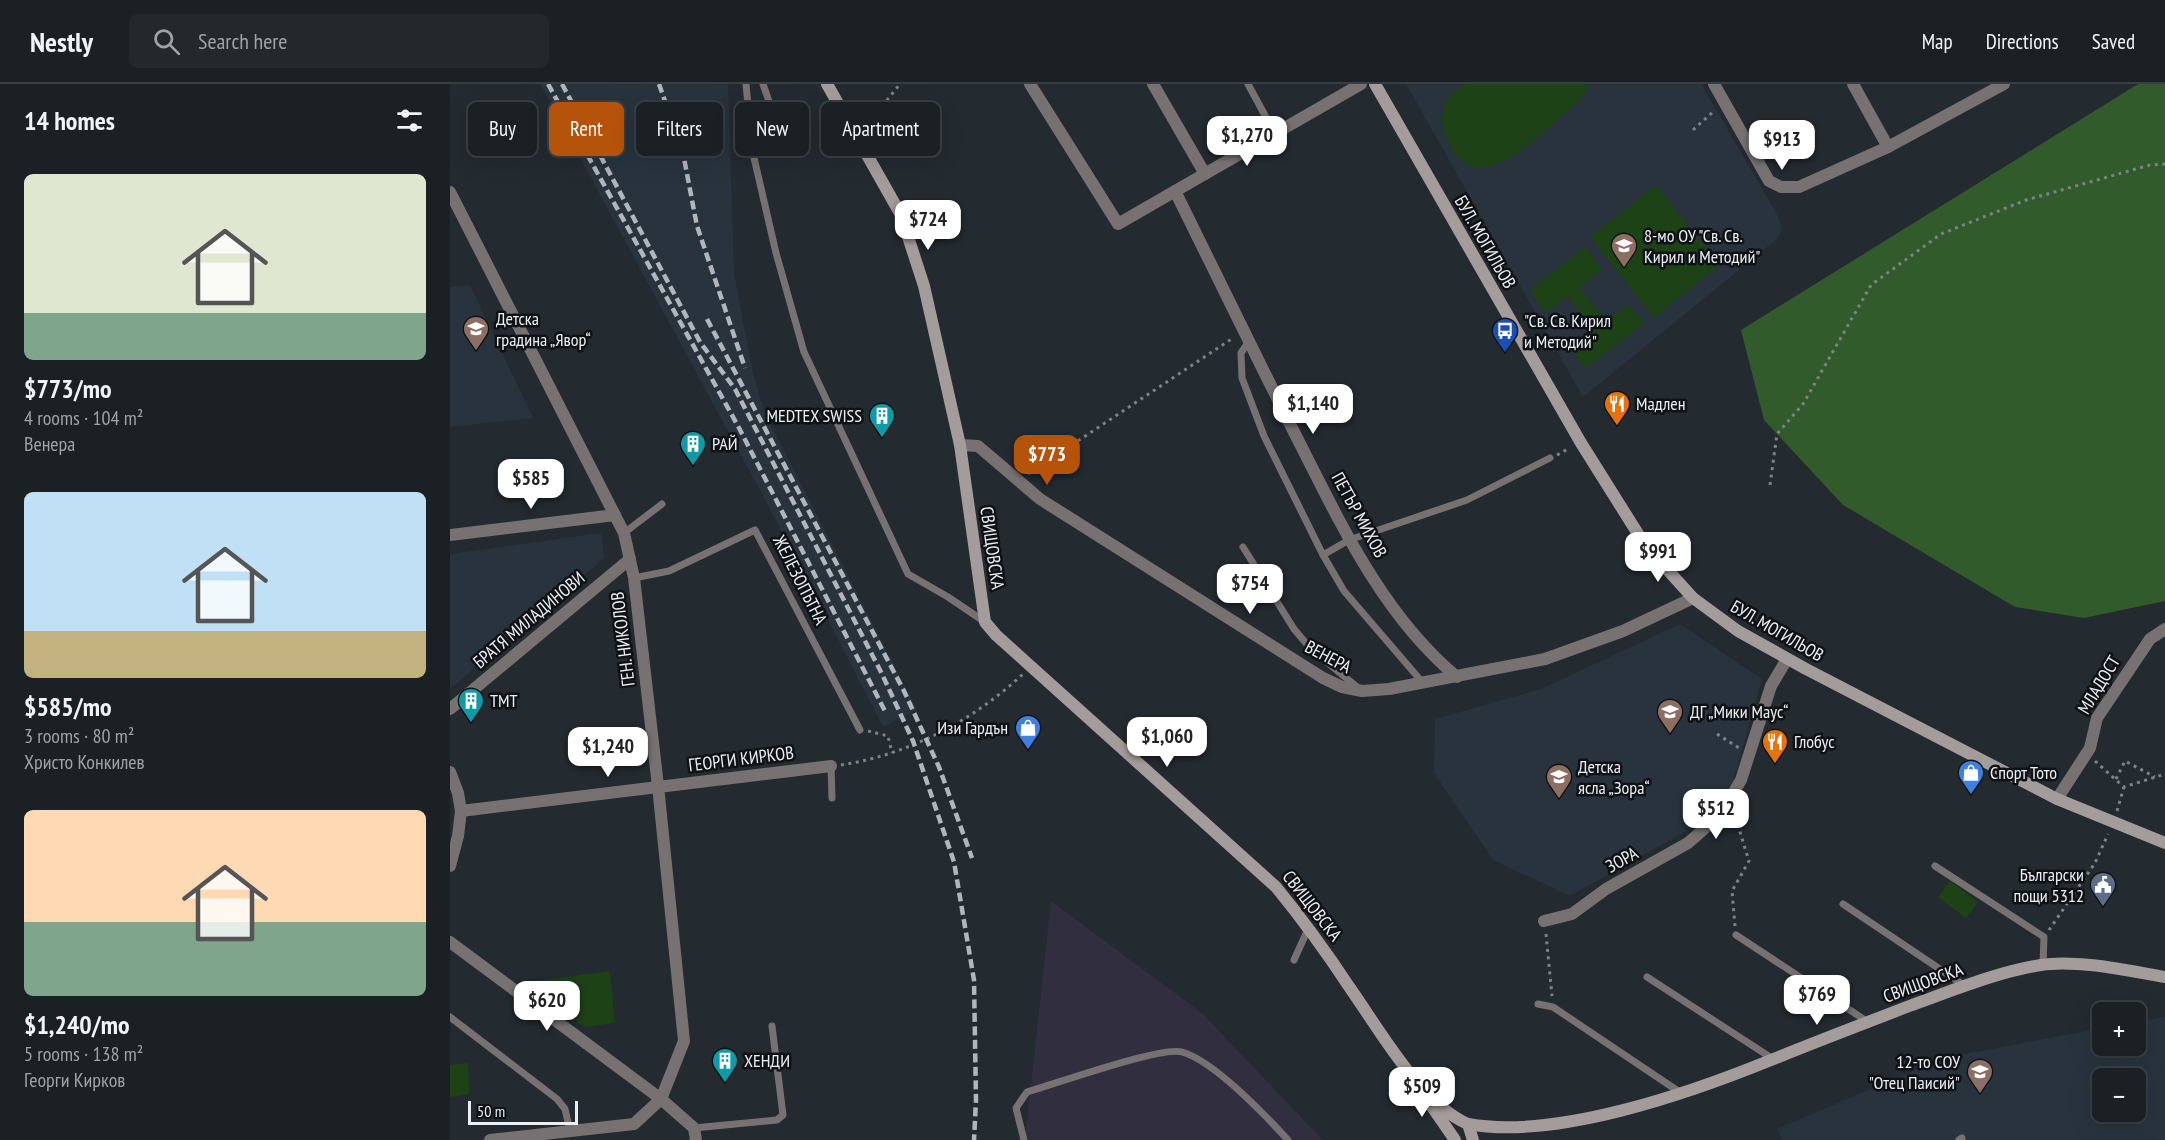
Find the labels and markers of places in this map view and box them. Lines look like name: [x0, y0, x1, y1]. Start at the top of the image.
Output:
pin: $1,270: [1198, 116, 1296, 167]
pin: $913: [1746, 120, 1818, 171]
pin: $724: [892, 200, 964, 251]
place label: 8-мо ОУ "Св. Св. Кирил и Методий": [1644, 224, 1760, 268]
school or university icon: 8-мо ОУ "Св. Св. Кирил и Методий": [1609, 231, 1639, 269]
place label: Детска градина „Явор“: [496, 307, 591, 351]
place label: "Св. Св. Кирил и Методий": [1524, 309, 1611, 353]
school or university icon: Детска градина „Явор“: [461, 314, 491, 352]
bus stop icon: "Св. Св. Кирил и Методий": [1490, 316, 1520, 354]
pin: $1,140: [1264, 384, 1362, 435]
restaurant icon: Мадлен: [1602, 389, 1632, 427]
place label: Мадлен: [1636, 392, 1685, 415]
building icon: MEDTEX SWISS: [867, 401, 897, 439]
place label: MEDTEX SWISS: [766, 404, 862, 427]
building icon: РАЙ: [678, 429, 708, 467]
place label: РАЙ: [712, 432, 737, 455]
pin: $773: [1011, 435, 1083, 486]
pin: $585: [495, 459, 567, 510]
pin: $991: [1622, 532, 1694, 583]
pin: $754: [1214, 564, 1286, 615]
building icon: TMT: [456, 686, 486, 724]
place label: TMT: [490, 689, 518, 712]
school or university icon: ДГ „Мики Маус“: [1655, 697, 1685, 735]
place label: ДГ „Мики Маус“: [1690, 700, 1788, 723]
shop icon: Изи Гардън: [1013, 713, 1043, 751]
place label: Изи Гардън: [937, 716, 1008, 739]
pin: $1,060: [1118, 717, 1216, 768]
pin: $1,240: [559, 727, 657, 778]
restaurant icon: Глобус: [1760, 727, 1790, 765]
place label: Глобус: [1794, 730, 1835, 753]
place label: Детска ясла „Зора“: [1578, 755, 1650, 799]
shop icon: Спорт Тото: [1956, 758, 1986, 796]
place label: Спорт Тото: [1990, 761, 2057, 784]
school or university icon: Детска ясла „Зора“: [1544, 762, 1574, 800]
pin: $512: [1680, 789, 1752, 840]
place label: Български пощи 5312: [2013, 863, 2084, 907]
public building icon: Български пощи 5312: [2088, 870, 2118, 908]
pin: $769: [1781, 975, 1853, 1026]
pin: $620: [511, 981, 583, 1032]
building icon: ХЕНДИ: [710, 1046, 740, 1084]
place label: ХЕНДИ: [744, 1049, 790, 1072]
place label: 12-то СОУ "Отец Паисий": [1869, 1050, 1961, 1094]
school or university icon: 12-то СОУ "Отец Паисий": [1965, 1057, 1995, 1095]
pin: $509: [1386, 1067, 1458, 1118]

